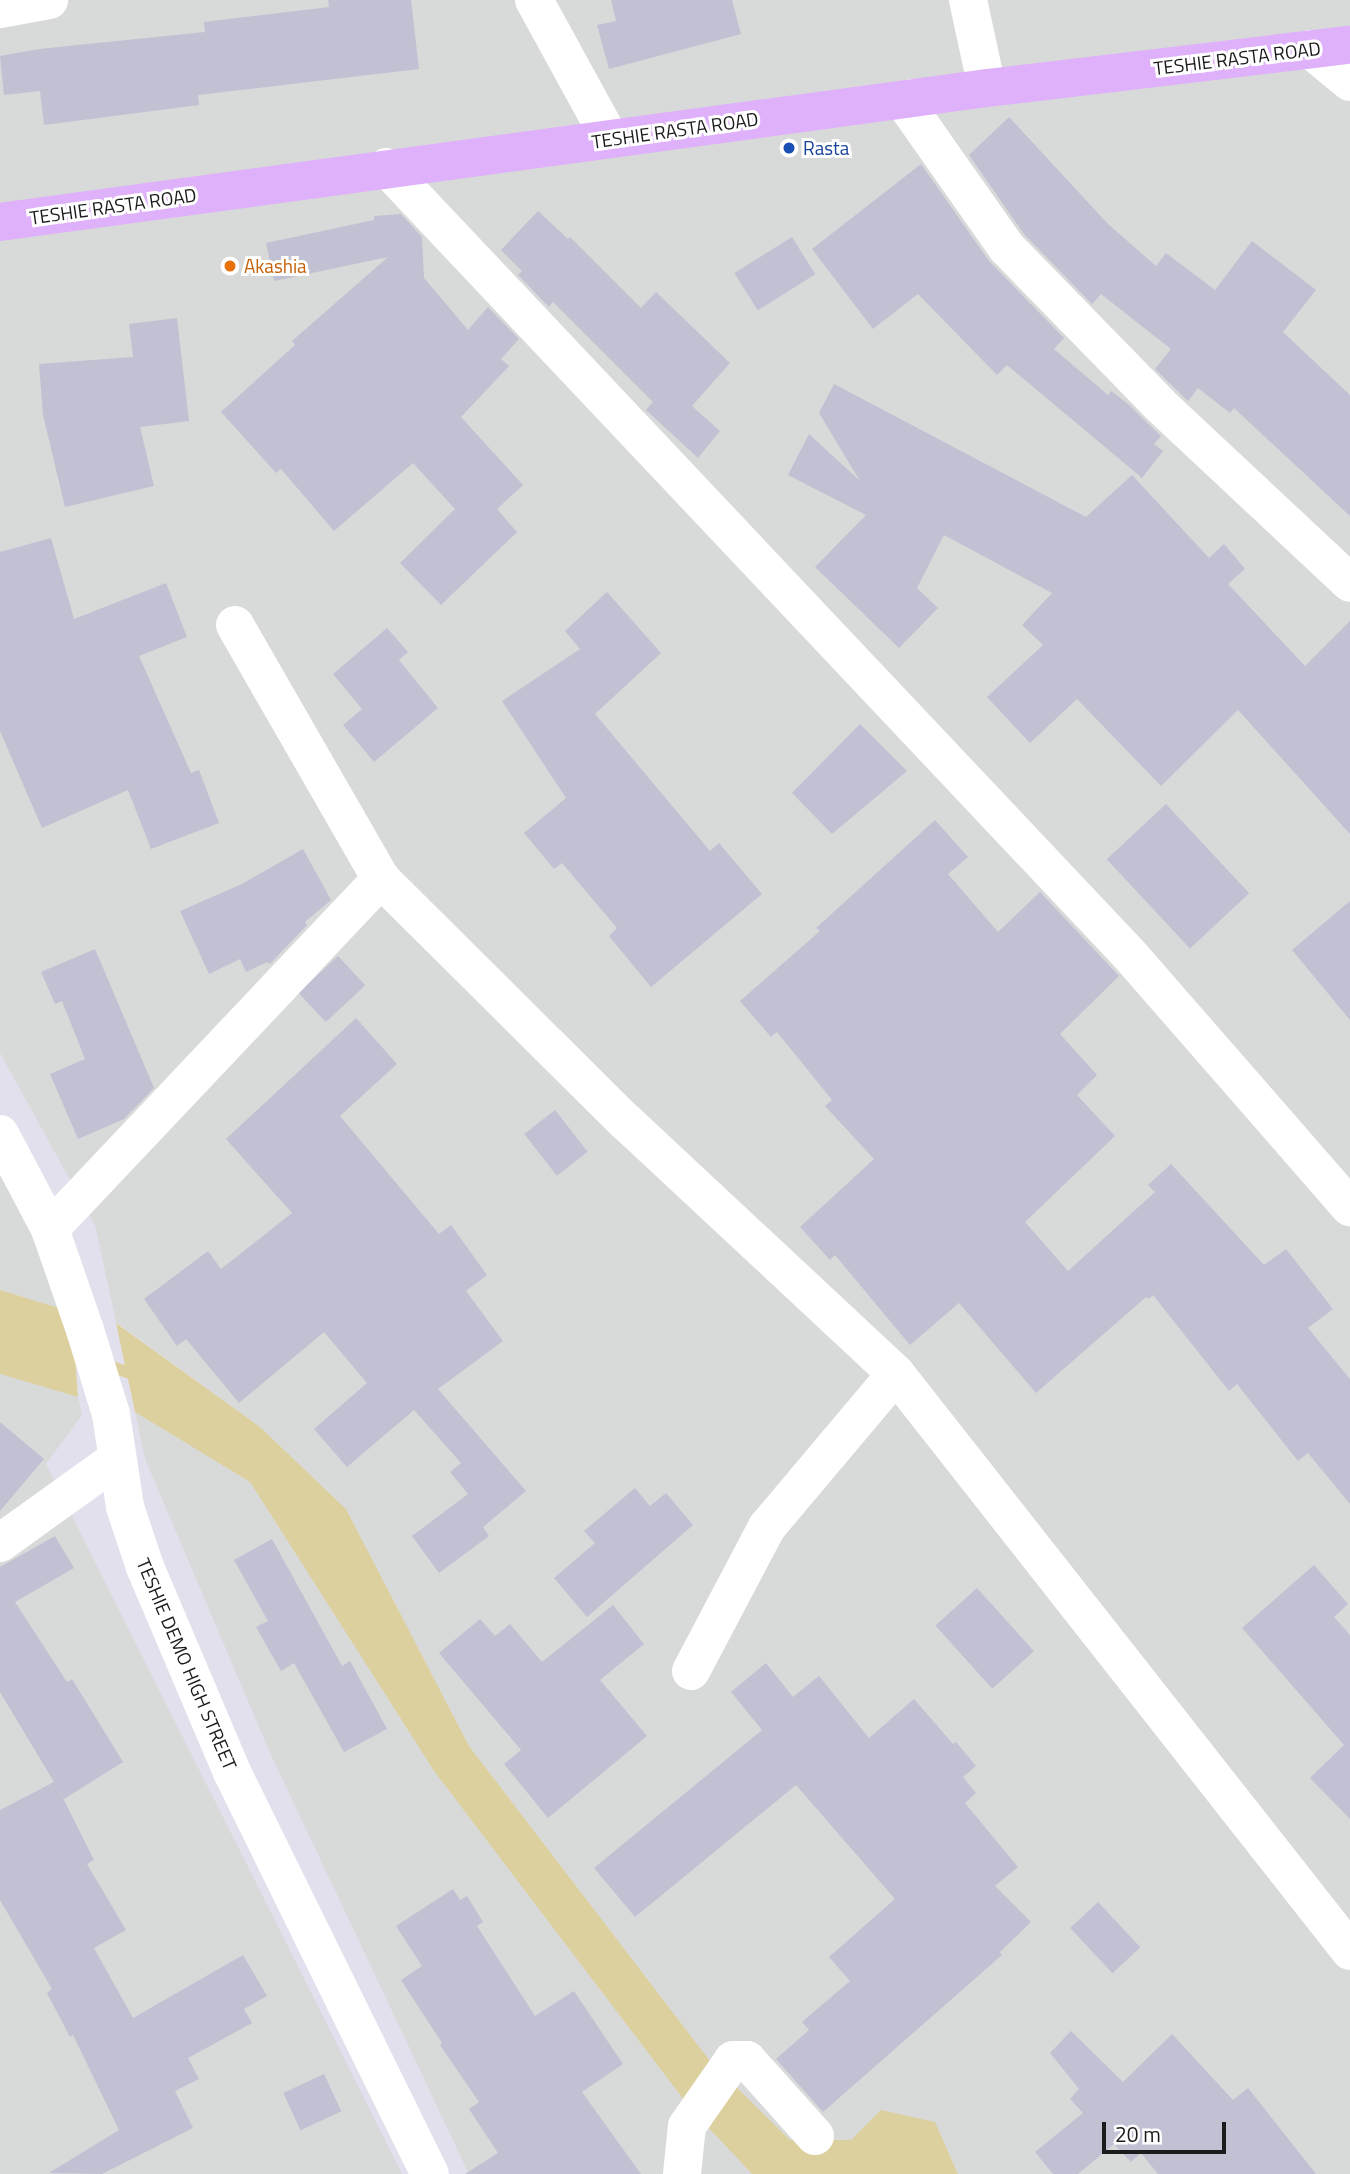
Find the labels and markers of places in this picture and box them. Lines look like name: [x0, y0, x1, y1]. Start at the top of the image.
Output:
place label: Rasta: [803, 137, 849, 159]
marker: Rasta: [781, 140, 797, 156]
place label: Akashia: [244, 255, 307, 277]
marker: Akashia: [222, 258, 238, 274]

